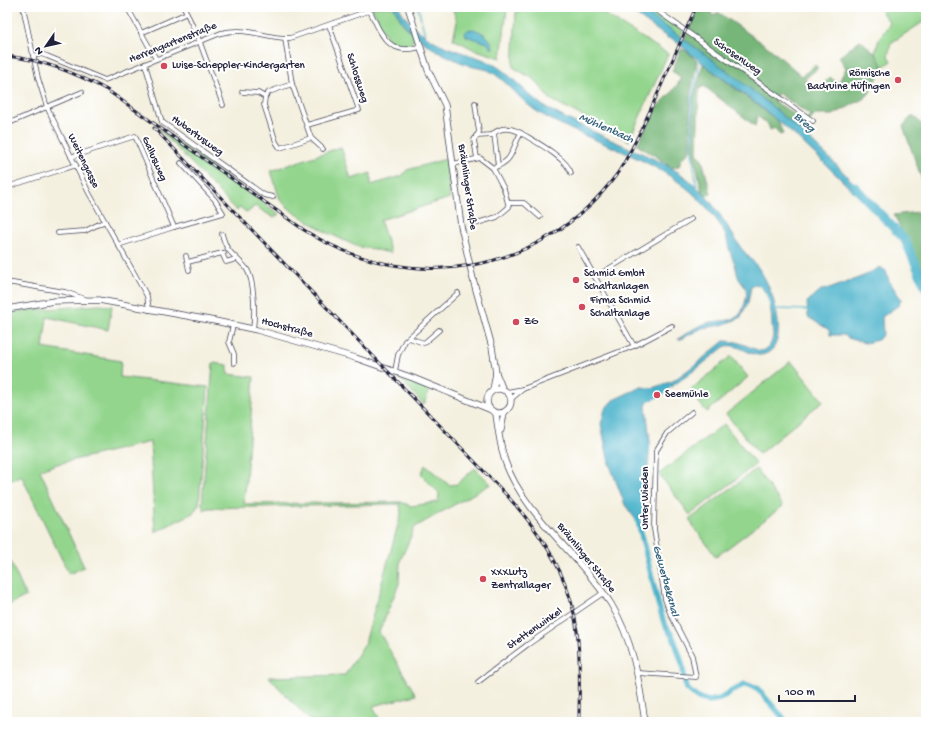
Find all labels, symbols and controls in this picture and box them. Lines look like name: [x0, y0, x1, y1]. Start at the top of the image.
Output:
street label: Herrengartenstraße: [128, 20, 219, 66]
north arrow: [26, 26, 66, 66]
street label: Schosenweg: [711, 36, 763, 78]
text: N: [32, 44, 46, 57]
street label: Schlossweg: [343, 52, 371, 104]
place label: Luise-Scheppler-Kindergarten: [172, 60, 306, 72]
marker: Luise-Scheppler-Kindergarten: [159, 61, 169, 71]
place label: Römische Badruine Hüfingen: [806, 68, 891, 93]
marker: Römische Badruine Hüfingen: [893, 75, 903, 85]
water label: Breg: [791, 110, 818, 137]
water label: Mühlenbach: [576, 111, 636, 148]
street label: Hubertusweg: [169, 113, 225, 159]
street label: Weitengasse: [65, 132, 101, 190]
street label: Gallusweg: [139, 135, 169, 183]
street label: Bräunlinger Straße: [455, 142, 479, 231]
place label: Schmid GmbH Schaltanlagen: [584, 268, 650, 293]
marker: Schmid GmbH Schaltanlagen: [571, 275, 581, 285]
place label: Firma Schmid Schaltanlage: [589, 295, 651, 320]
marker: Firma Schmid Schaltanlage: [577, 302, 587, 312]
street label: Hochstraße: [260, 315, 314, 341]
place label: ZG: [524, 316, 539, 328]
marker: ZG: [511, 317, 521, 327]
place label: Seemühle: [665, 389, 709, 401]
marker: Seemühle: [652, 390, 662, 400]
street label: Unter Wieden: [640, 466, 652, 530]
street label: Bräunlinger Straße: [554, 520, 618, 596]
water label: Gewerbekanal: [649, 544, 682, 619]
place label: XXXLutz Zentrallager: [490, 567, 551, 592]
marker: XXXLutz Zentrallager: [478, 574, 488, 584]
street label: Stettenwinkel: [505, 605, 565, 652]
scale bar: [779, 677, 855, 703]
text: 100 m: [784, 686, 815, 700]

